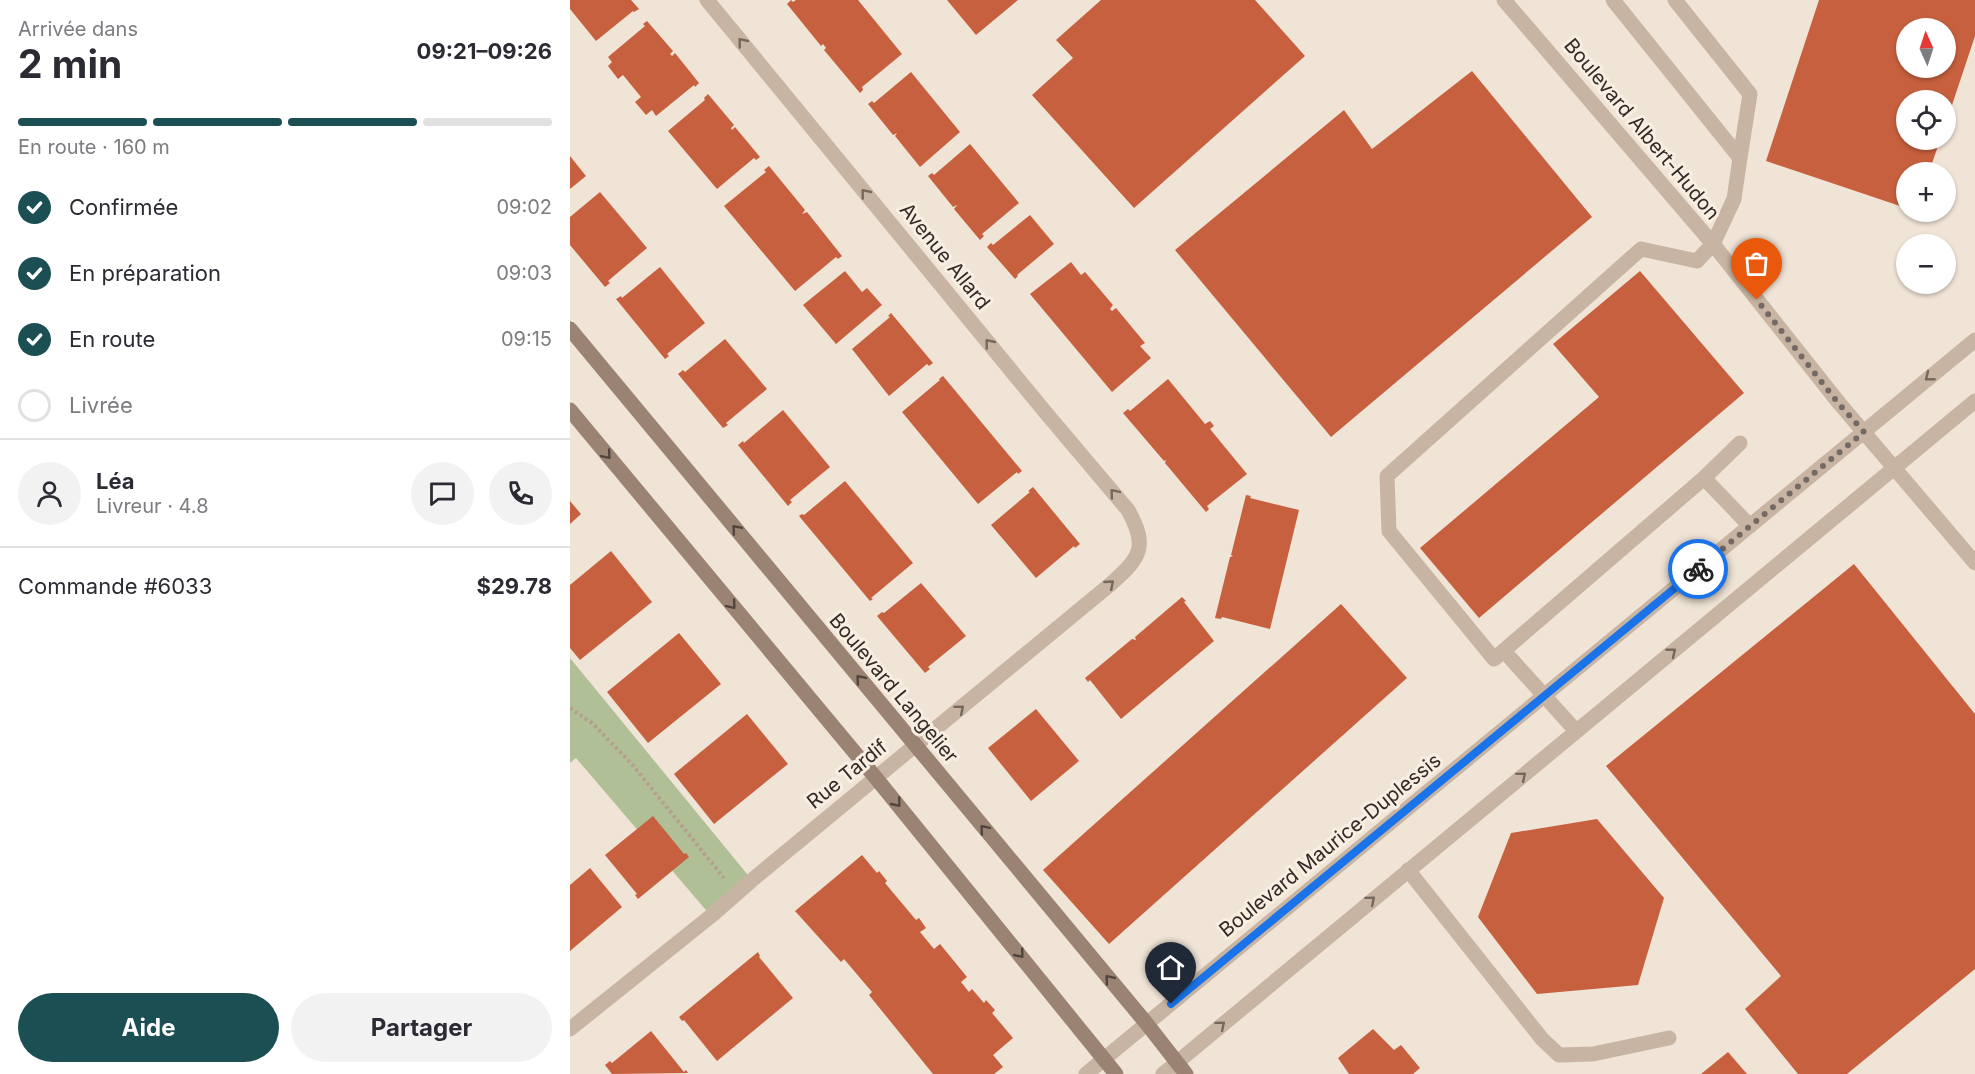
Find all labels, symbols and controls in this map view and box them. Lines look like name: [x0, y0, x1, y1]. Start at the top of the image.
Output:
text: Arrivée dans: [18, 17, 138, 41]
north arrow: [1896, 18, 1956, 78]
map controls: [1896, 18, 1956, 294]
street label: Boulevard Albert-Hudon: [1559, 34, 1725, 224]
text: 09:21–09:26: [417, 38, 552, 64]
one-way arrow: [738, 38, 749, 49]
text: 2 min: [18, 40, 122, 87]
button: locate: [1896, 90, 1956, 150]
text: En route · 160 m: [18, 135, 170, 159]
button: +: [1896, 162, 1956, 222]
one-way arrow: [862, 189, 873, 200]
icon: check: [18, 191, 51, 224]
text: Confirmée: [69, 194, 178, 220]
text: 09:02: [496, 195, 552, 219]
street label: Avenue Allard: [895, 198, 995, 314]
button: −: [1896, 234, 1956, 294]
pin: [1731, 238, 1782, 300]
icon: bag: [1740, 247, 1773, 280]
icon: check: [18, 257, 51, 290]
text: En préparation: [69, 260, 221, 286]
text: 09:03: [496, 261, 552, 285]
icon: check: [18, 323, 51, 356]
text: En route: [69, 326, 155, 352]
text: 09:15: [501, 327, 552, 351]
one-way arrow: [985, 339, 996, 350]
one-way arrow: [1925, 370, 1936, 381]
text: Livrée: [69, 392, 133, 418]
one-way arrow: [600, 448, 611, 459]
button: person: [18, 462, 81, 525]
button: chat: [411, 462, 474, 525]
button: phone: [489, 462, 552, 525]
text: Léa: [96, 468, 135, 494]
one-way arrow: [1110, 489, 1121, 500]
text: Livreur · 4.8: [96, 494, 209, 518]
one-way arrow: [732, 525, 743, 536]
courier: [1668, 539, 1728, 599]
icon: bike: [1682, 553, 1715, 586]
text: Commande #6033: [18, 573, 212, 599]
text: $29.78: [477, 573, 552, 599]
one-way arrow: [1103, 580, 1114, 591]
one-way arrow: [725, 598, 736, 609]
street label: Boulevard Langelier: [825, 608, 964, 768]
one-way arrow: [1665, 648, 1676, 659]
one-way arrow: [856, 675, 867, 686]
one-way arrow: [953, 705, 964, 716]
street label: Rue Tardif: [802, 734, 892, 814]
street label: Boulevard Maurice-Duplessis: [1214, 748, 1446, 942]
one-way arrow: [1515, 772, 1526, 783]
one-way arrow: [890, 796, 901, 807]
one-way arrow: [981, 825, 992, 836]
one-way arrow: [1365, 896, 1376, 907]
pin: [1145, 942, 1196, 1004]
one-way arrow: [1013, 947, 1024, 958]
icon: home: [1154, 951, 1187, 984]
one-way arrow: [1106, 975, 1117, 986]
button: Aide: [18, 993, 279, 1062]
button: Partager: [291, 993, 552, 1062]
one-way arrow: [1215, 1021, 1226, 1032]

